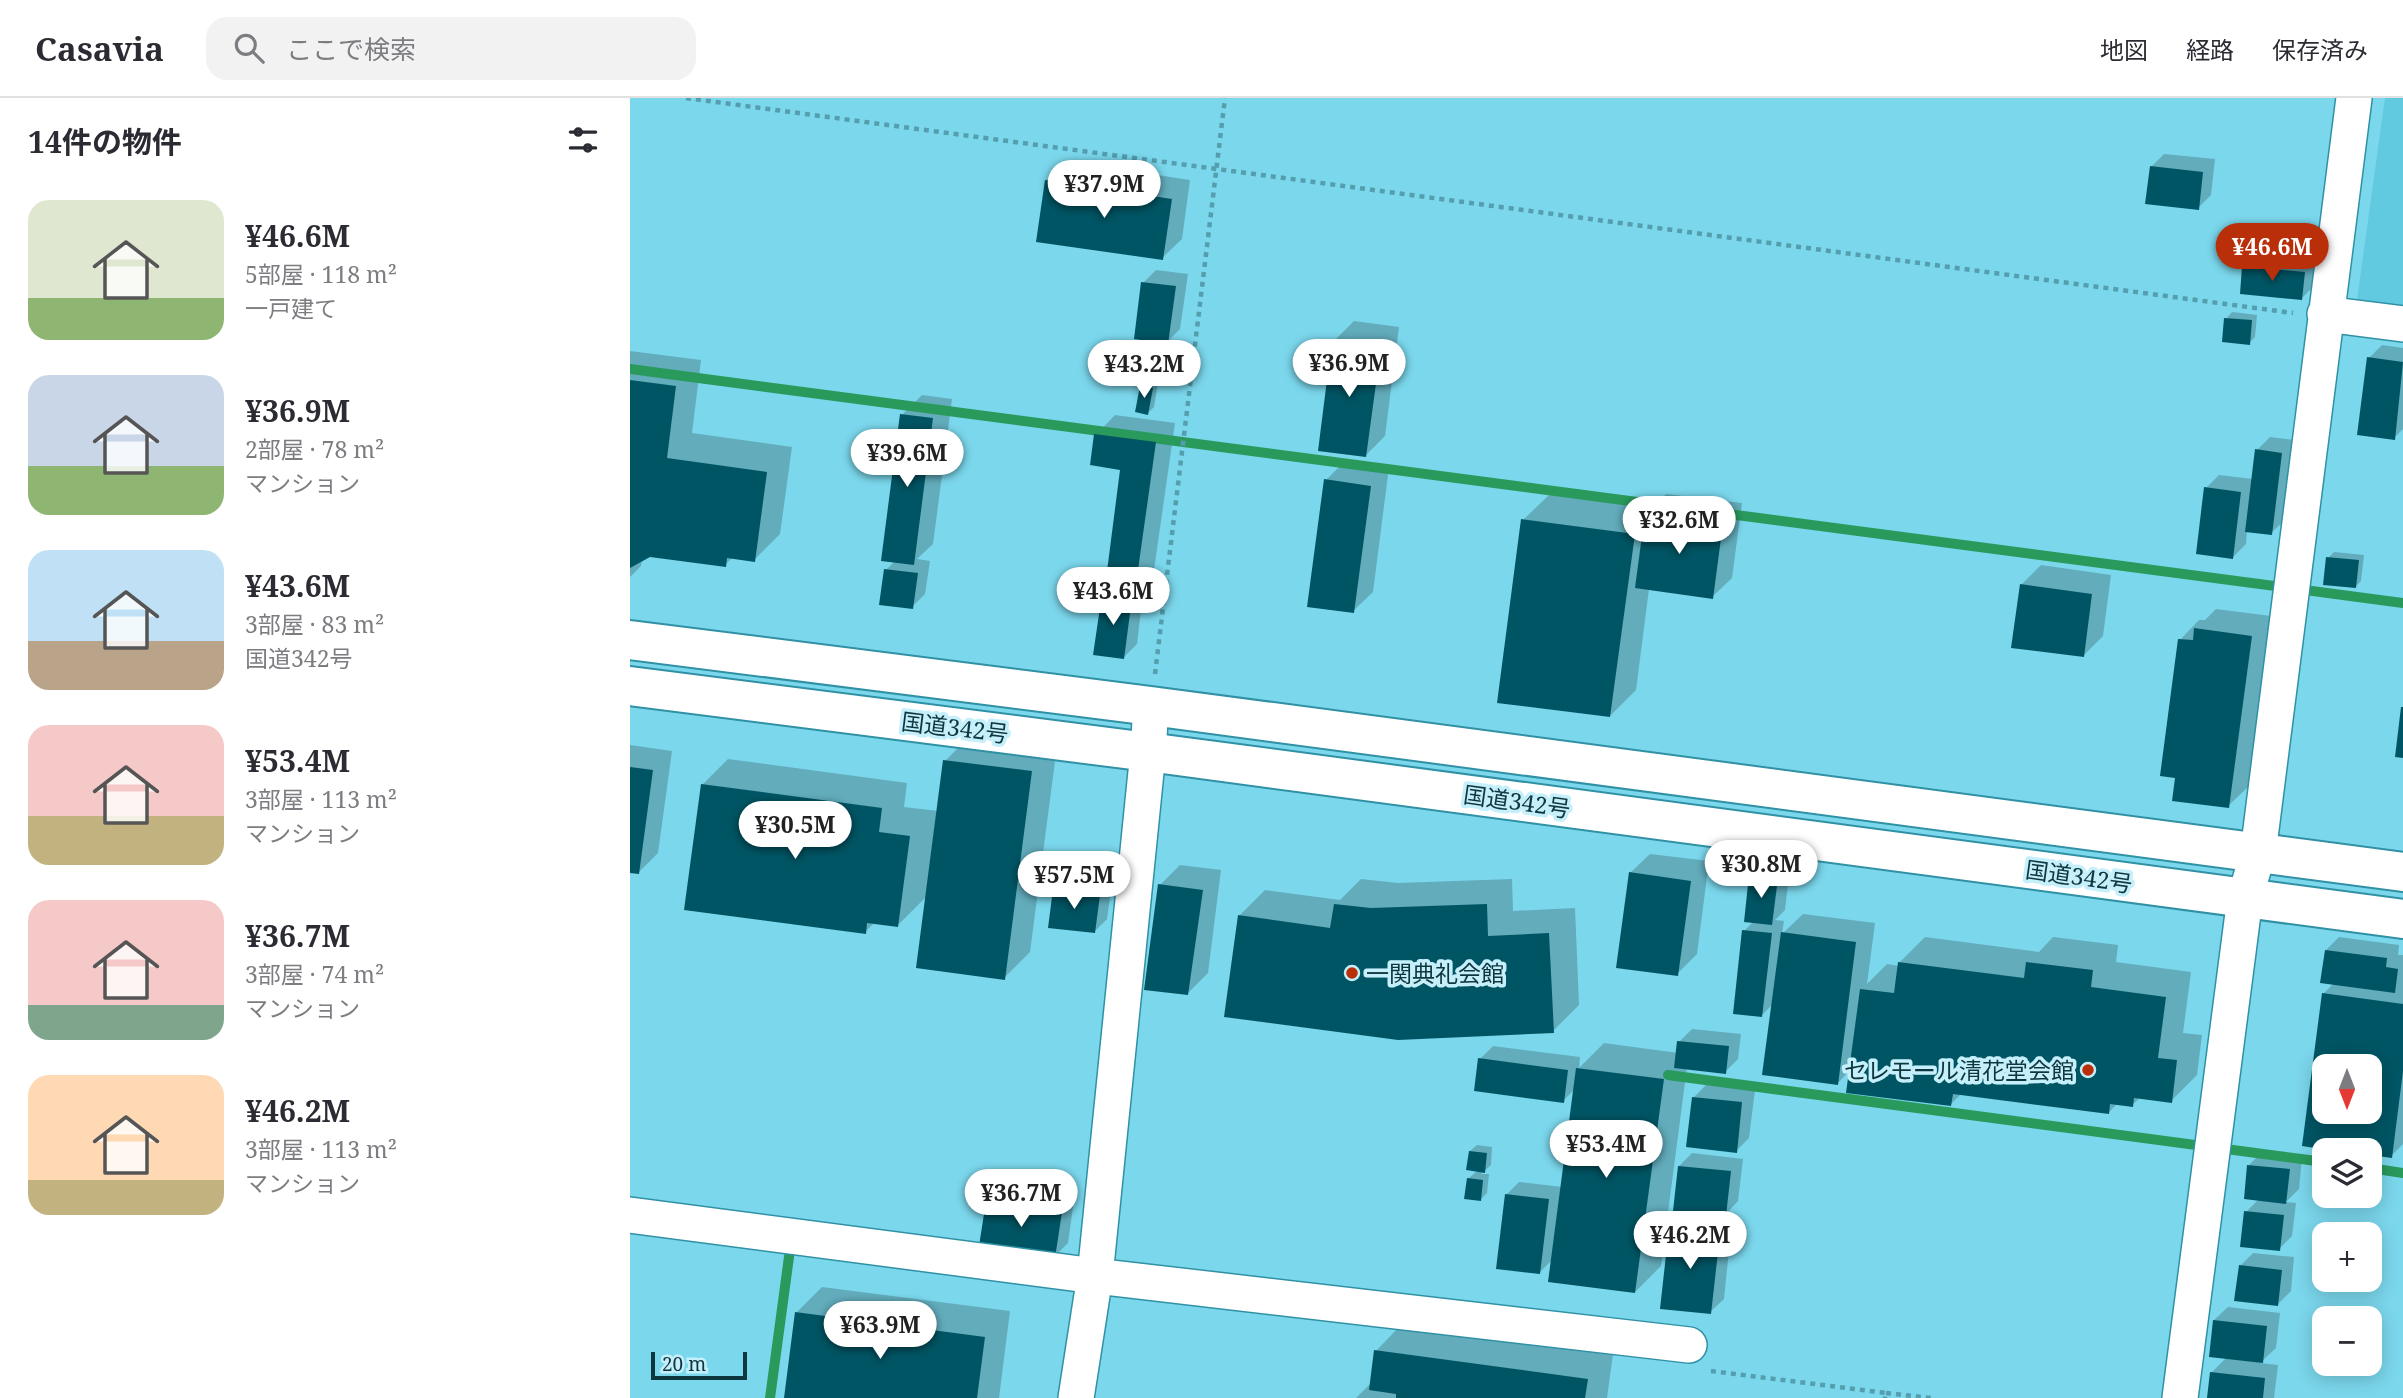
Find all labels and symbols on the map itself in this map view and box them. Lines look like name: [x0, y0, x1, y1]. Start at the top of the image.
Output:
pin: ¥37.9M: [1047, 160, 1161, 220]
pin: ¥46.6M: [2215, 223, 2329, 283]
pin: ¥36.9M: [1292, 340, 1406, 399]
pin: ¥43.2M: [1087, 341, 1201, 400]
pin: ¥39.6M: [850, 430, 964, 489]
pin: ¥32.6M: [1622, 496, 1736, 556]
pin: ¥43.6M: [1056, 568, 1170, 627]
street label: 国道342号: [900, 705, 1010, 749]
street label: 国道342号: [1462, 778, 1572, 824]
pin: ¥30.5M: [738, 802, 852, 861]
pin: ¥30.8M: [1704, 840, 1818, 900]
pin: ¥57.5M: [1017, 852, 1131, 911]
street label: 国道342号: [2024, 853, 2134, 899]
place label: 一関典礼会館: [1366, 957, 1504, 989]
marker: 一関典礼会館: [1344, 965, 1360, 981]
place label: セレモール清花堂会館: [1844, 1054, 2074, 1086]
north arrow: [2312, 1054, 2382, 1124]
marker: セレモール清花堂会館: [2080, 1062, 2096, 1078]
pin: ¥53.4M: [1549, 1121, 1663, 1180]
pin: ¥36.7M: [964, 1170, 1078, 1229]
pin: ¥46.2M: [1633, 1212, 1747, 1271]
pin: ¥63.9M: [823, 1302, 937, 1361]
scale bar: [651, 1349, 747, 1381]

